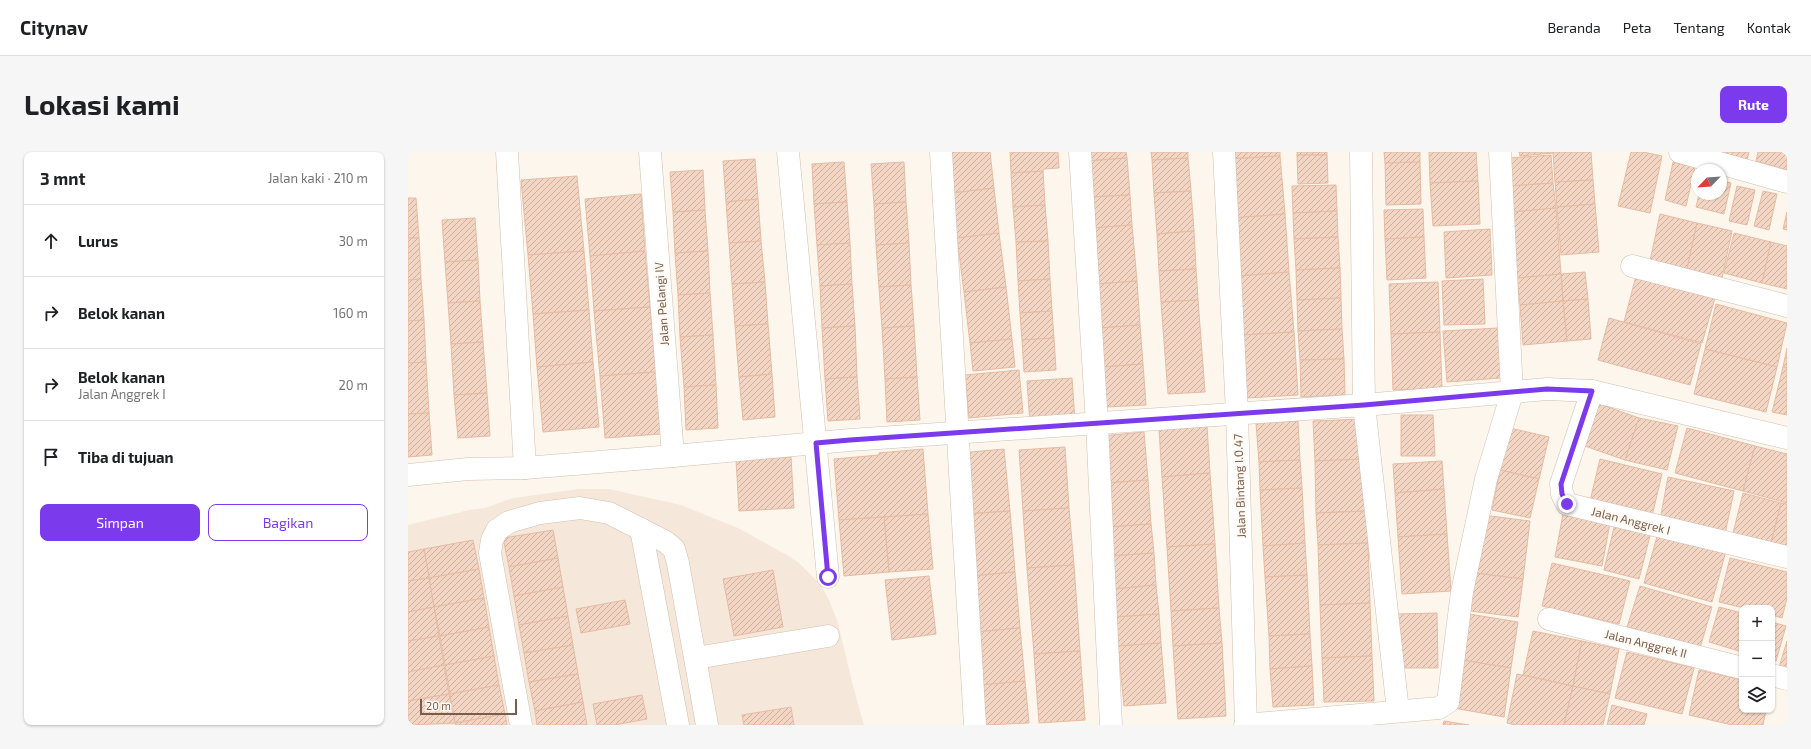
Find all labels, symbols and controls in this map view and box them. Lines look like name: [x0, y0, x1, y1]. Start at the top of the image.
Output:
text: Citynav: [20, 16, 88, 39]
text: Beranda: [1547, 19, 1601, 36]
text: Peta: [1623, 19, 1651, 36]
text: Tentang: [1673, 19, 1725, 36]
text: Kontak: [1747, 19, 1791, 36]
button: Rute: [1720, 86, 1787, 123]
text: Lokasi kami: [24, 87, 180, 121]
north arrow: [1691, 164, 1727, 200]
text: 3 mnt: [40, 168, 85, 188]
text: Jalan kaki · 210 m: [268, 170, 368, 186]
icon: ahead: [40, 230, 62, 252]
text: Lurus: [78, 232, 118, 250]
text: 30 m: [339, 233, 368, 249]
street label: Jalan Pelangi IV: [651, 261, 671, 346]
icon: right: [40, 302, 62, 324]
text: Belok kanan: [78, 304, 165, 322]
text: 160 m: [333, 305, 368, 321]
text: Belok kanan: [78, 368, 165, 386]
icon: right: [40, 374, 62, 396]
text: 20 m: [339, 377, 368, 393]
text: Jalan Anggrek I: [78, 386, 166, 402]
street label: Jalan Bintang I.0.47: [1230, 433, 1248, 539]
icon: arrive: [40, 446, 62, 468]
text: Tiba di tujuan: [78, 448, 174, 466]
route end: [1558, 495, 1576, 513]
street label: Jalan Anggrek I: [1590, 503, 1672, 537]
button: Simpan: [40, 504, 200, 541]
button: Bagikan: [208, 504, 368, 541]
route start: [819, 568, 837, 586]
map controls: [1739, 605, 1775, 713]
button: +: [1739, 605, 1775, 641]
street label: Jalan Anggrek II: [1604, 626, 1688, 660]
button: −: [1739, 641, 1775, 677]
button: layers: [1739, 677, 1775, 713]
scale bar: [420, 697, 517, 716]
text: 20 m: [426, 699, 451, 712]

